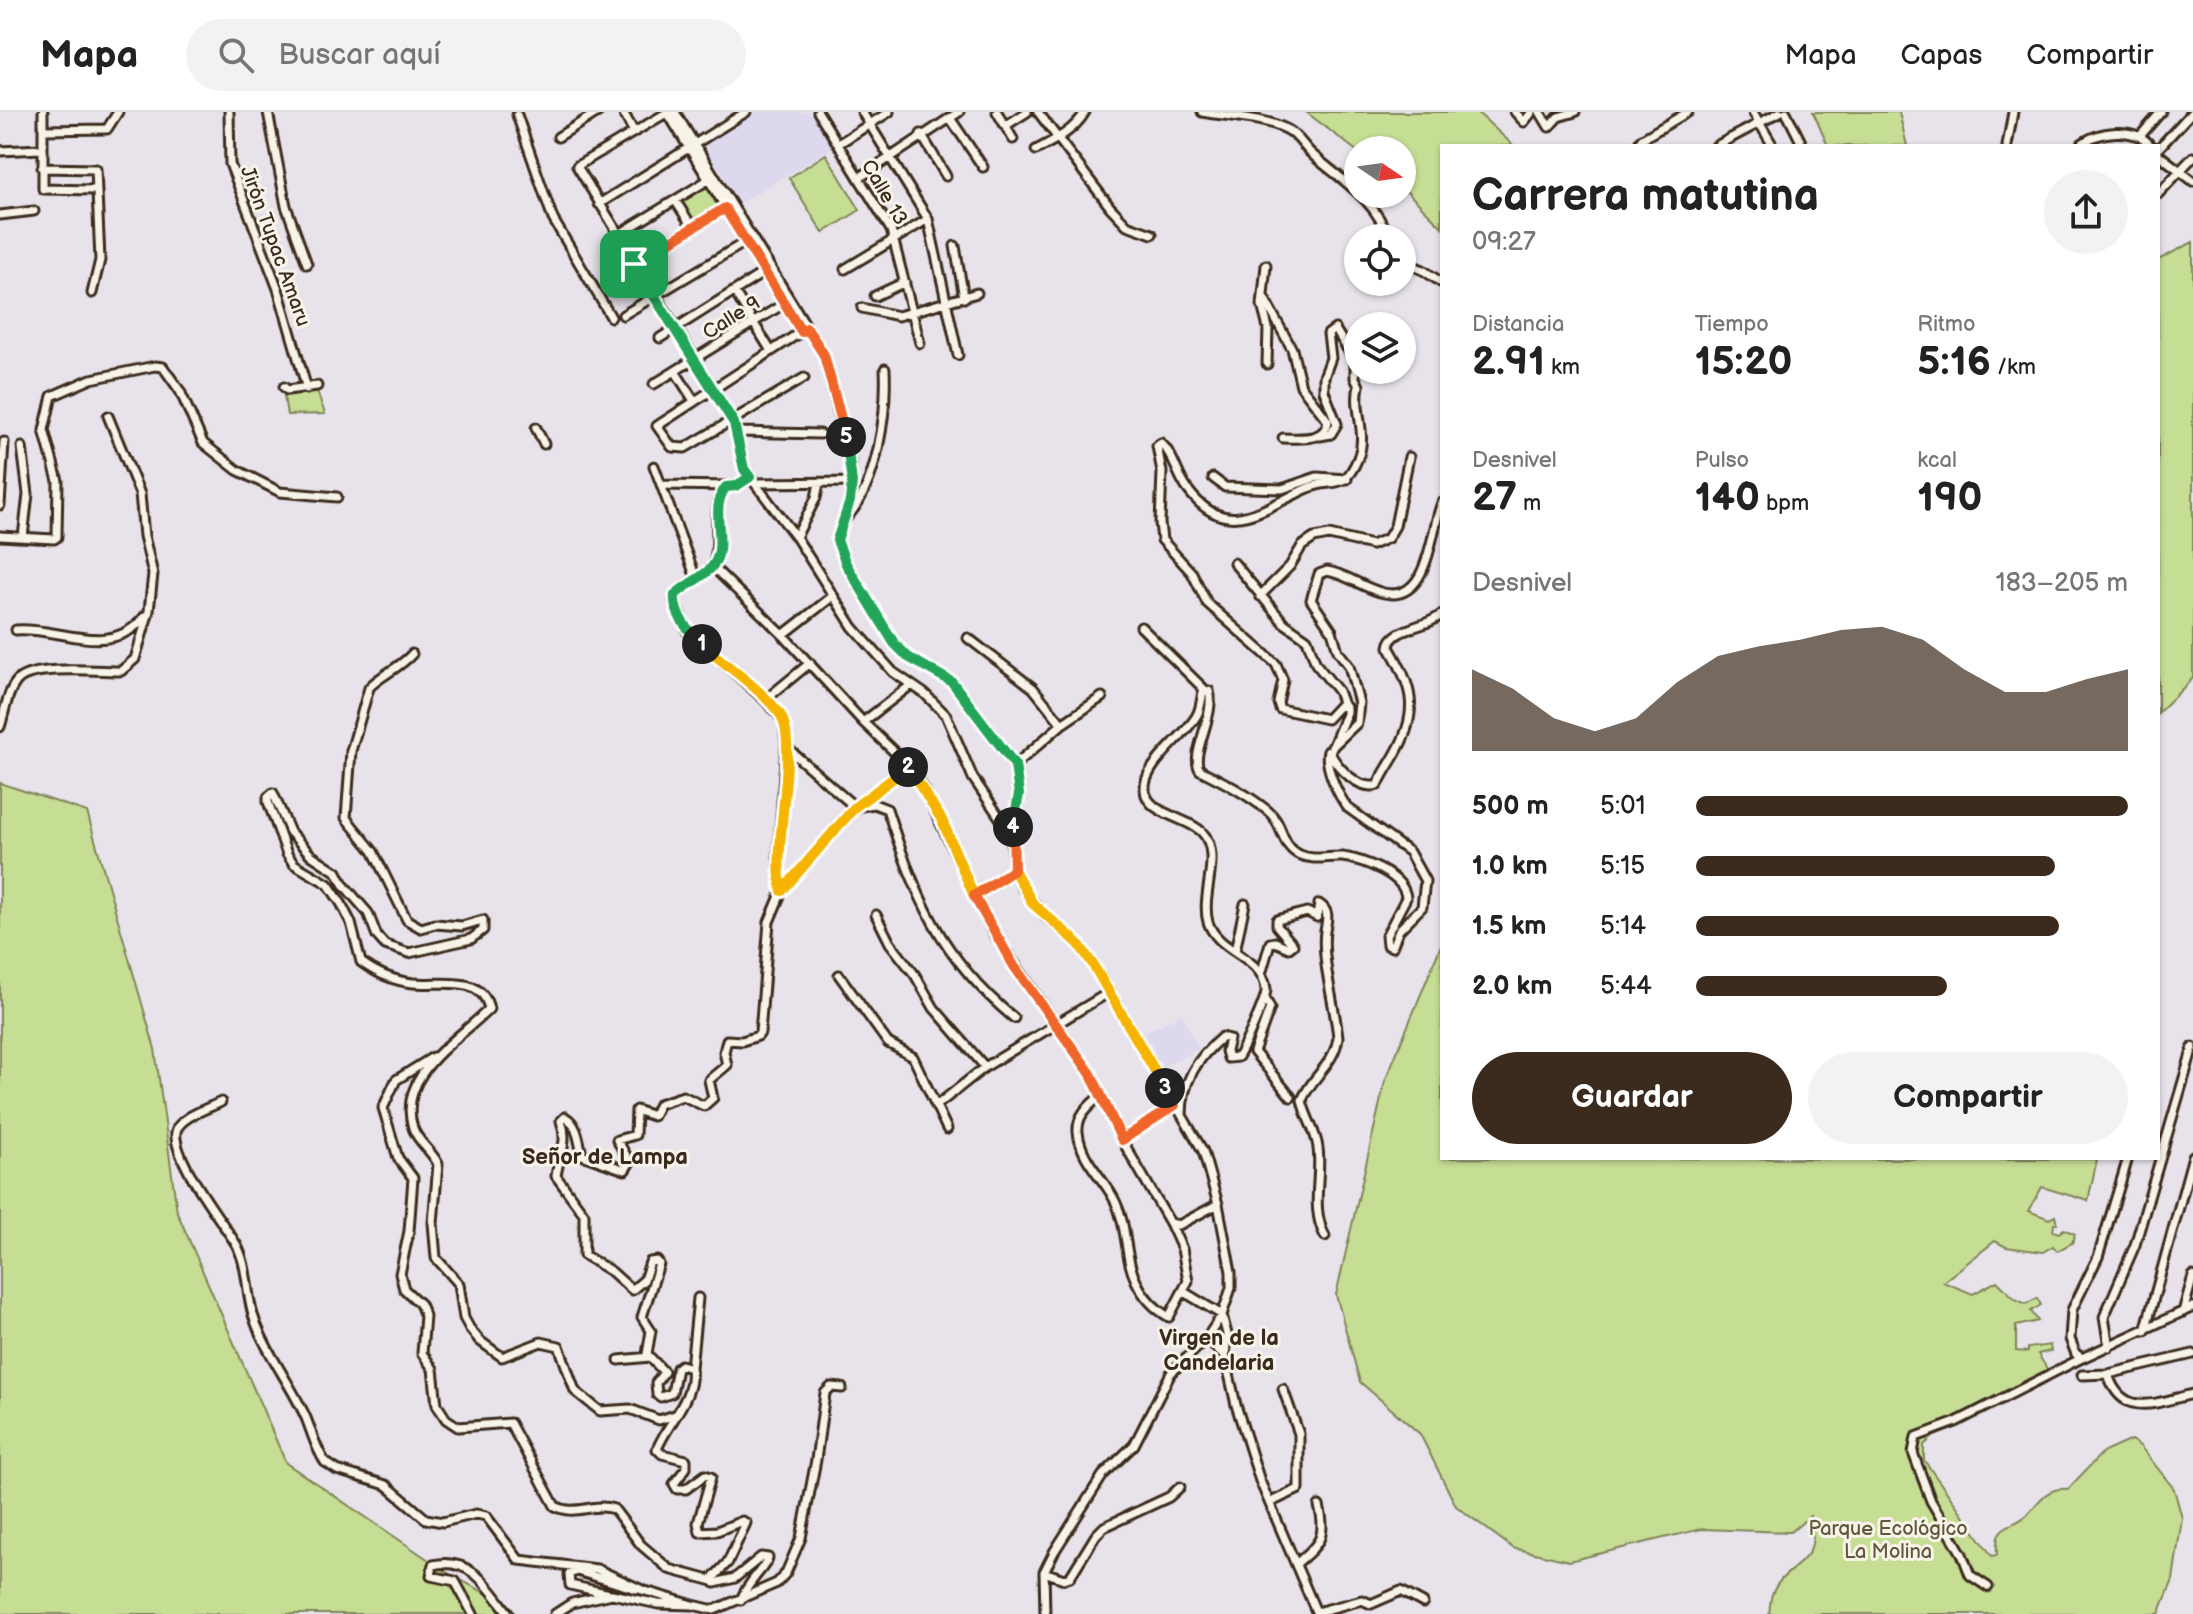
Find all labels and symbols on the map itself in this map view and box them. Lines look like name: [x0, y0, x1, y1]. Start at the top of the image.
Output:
north arrow: [1344, 136, 1416, 208]
street label: Calle 13: [856, 155, 912, 230]
street label: Jirón Tupac Amaru: [235, 163, 315, 330]
pin: [600, 230, 668, 298]
street label: Calle 9: [698, 291, 765, 345]
pin: 5: [826, 417, 866, 457]
pin: 1: [682, 624, 722, 664]
pin: 2: [888, 747, 928, 787]
pin: 4: [993, 807, 1033, 847]
pin: 3: [1145, 1068, 1185, 1108]
district label: Señor de Lampa: [522, 1144, 688, 1171]
district label: Virgen de la Candelaria: [1159, 1325, 1279, 1377]
park label: Parque Ecológico La Molina: [1808, 1517, 1968, 1564]

